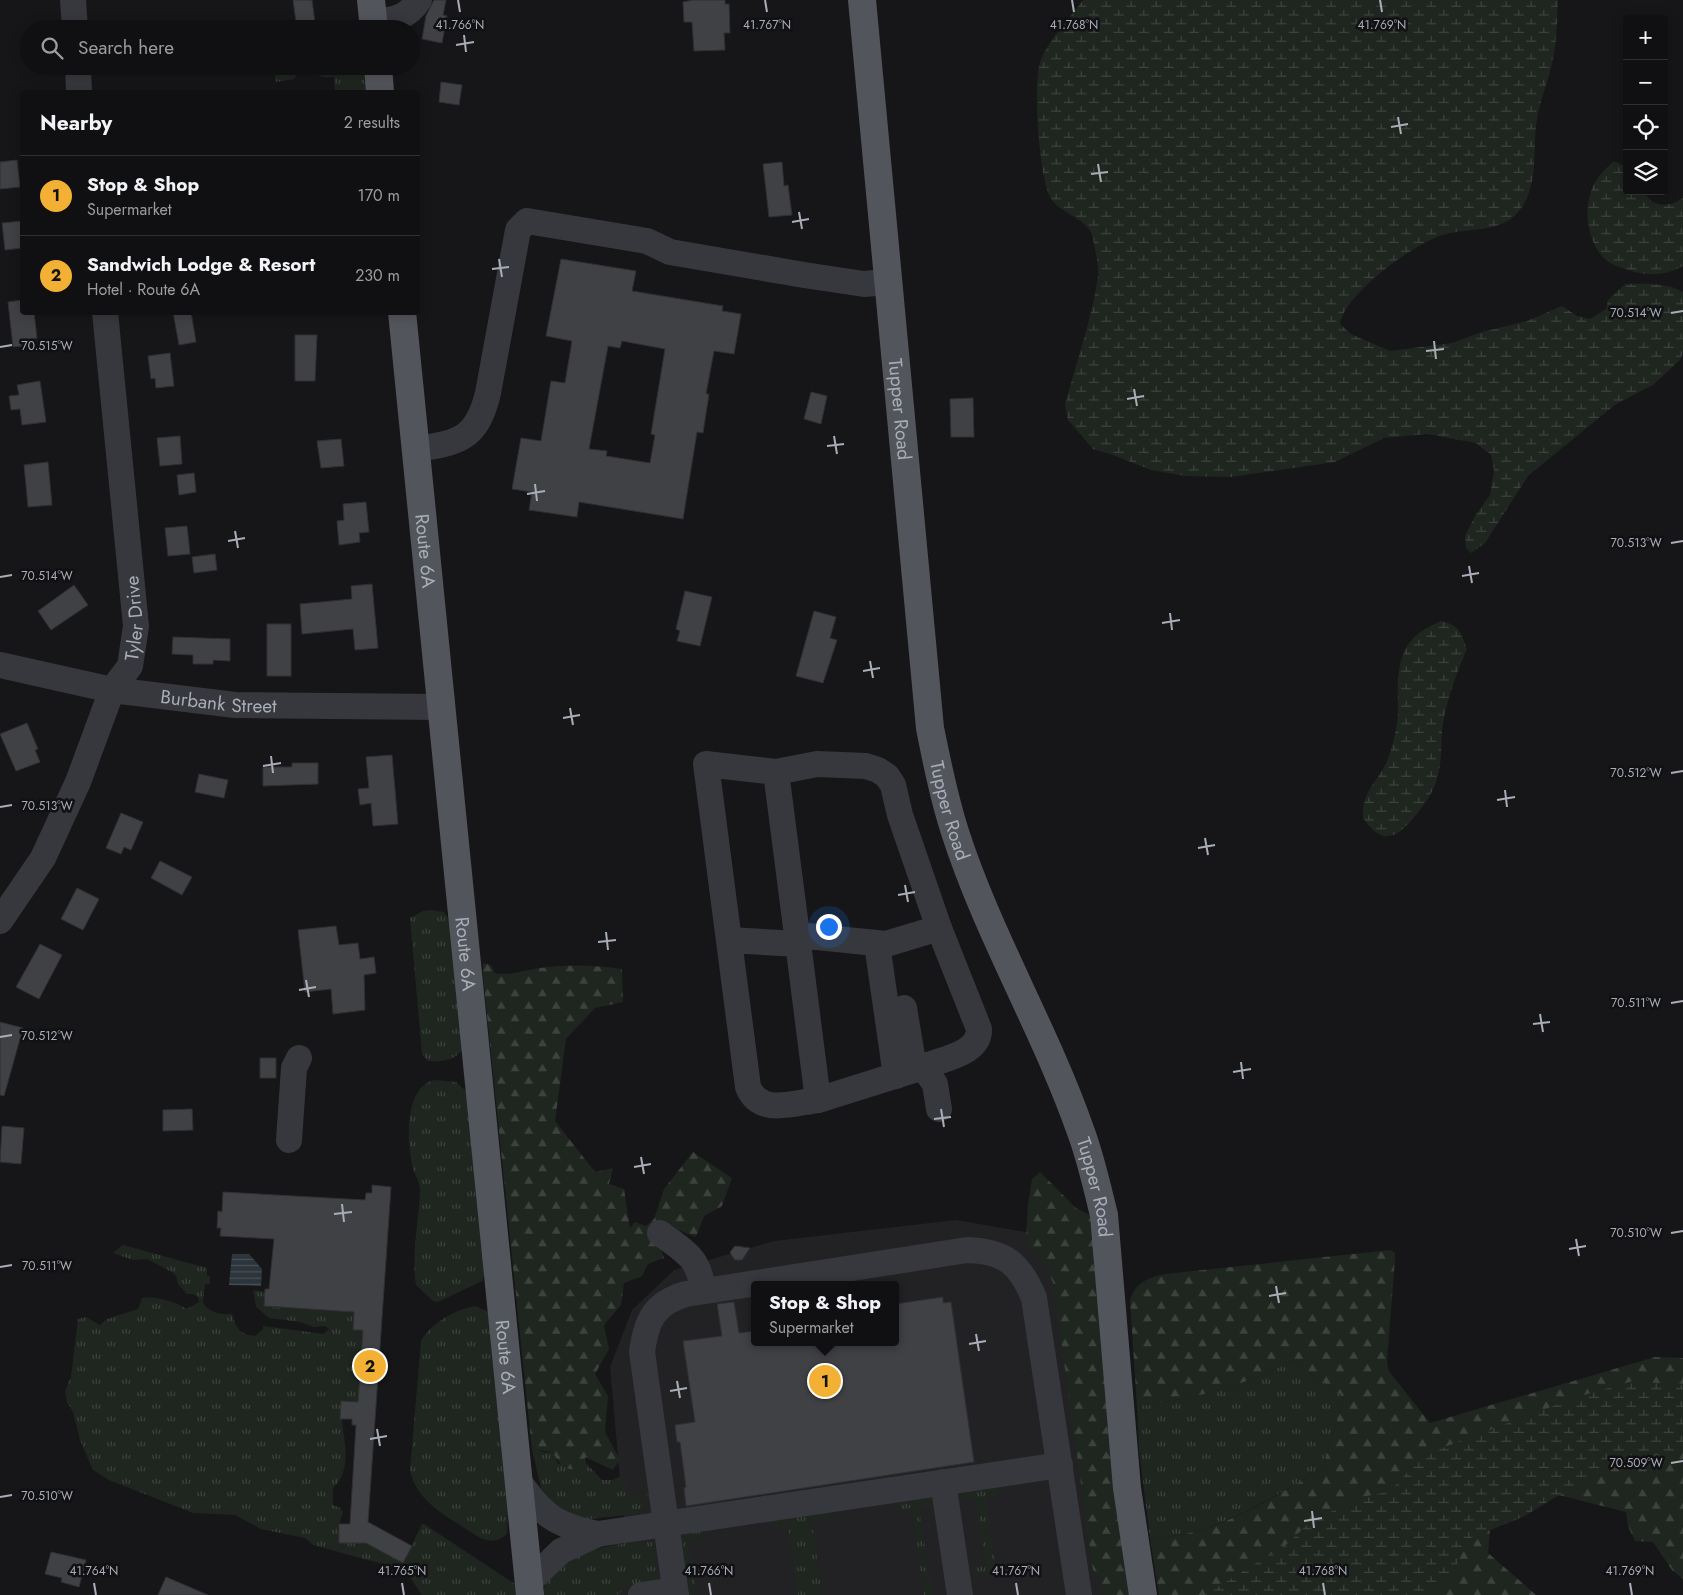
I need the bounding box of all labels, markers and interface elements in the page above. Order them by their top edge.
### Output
map controls [1623,15,1668,195]
button: + [1623,15,1668,60]
text: 41.766°N [436,16,484,34]
text: 41.767°N [743,16,791,34]
text: 41.768°N [1050,16,1098,34]
text: 41.769°N [1358,16,1406,34]
search box [20,20,420,75]
icon: search [38,34,66,62]
text: Search here [78,34,174,61]
button: − [1623,60,1668,105]
button: locate [1623,105,1668,150]
text: Nearby [40,108,112,138]
text: 2 results [344,111,400,134]
button: layers [1623,150,1668,195]
text: Stop & Shop [87,171,199,198]
text: 1 [52,184,60,207]
text: 170 m [358,184,400,207]
text: Supermarket [87,198,172,221]
text: Sandwich Lodge & Resort [87,251,315,278]
text: 2 [51,264,61,287]
text: 230 m [355,264,400,287]
text: Hotel · Route 6A [87,278,200,301]
text: 70.514°W [1610,304,1662,322]
text: 70.515°W [21,337,73,355]
street label: Tupper Road [882,357,918,461]
street label: Route 6A [409,512,443,590]
text: 70.513°W [1610,534,1662,552]
text: 70.514°W [21,567,73,585]
street label: Tyler Drive [117,575,150,663]
street label: Burbank Street [159,683,277,719]
street label: Tupper Road [924,758,977,864]
text: 70.512°W [1610,764,1662,782]
text: 70.513°W [21,797,73,815]
your location [816,914,842,940]
street label: Route 6A [449,915,483,993]
text: 70.511°W [1611,994,1661,1012]
text: 70.512°W [21,1027,73,1045]
street label: Tupper Road [1070,1134,1119,1238]
text: 70.510°W [1610,1224,1662,1242]
text: 70.511°W [22,1257,72,1275]
popup [751,1281,899,1346]
text: Stop & Shop [769,1289,881,1316]
text: Supermarket [769,1316,853,1339]
street label: Route 6A [489,1318,523,1396]
pin: 2 [354,1347,386,1385]
pin: 1 [809,1362,841,1400]
text: 70.509°W [1609,1454,1663,1472]
text: 70.510°W [21,1487,73,1505]
text: 41.764°N [70,1562,118,1580]
text: 41.765°N [378,1562,426,1580]
text: 41.766°N [685,1562,733,1580]
text: 41.767°N [992,1562,1040,1580]
text: 41.768°N [1299,1562,1347,1580]
text: 41.769°N [1606,1562,1654,1580]

